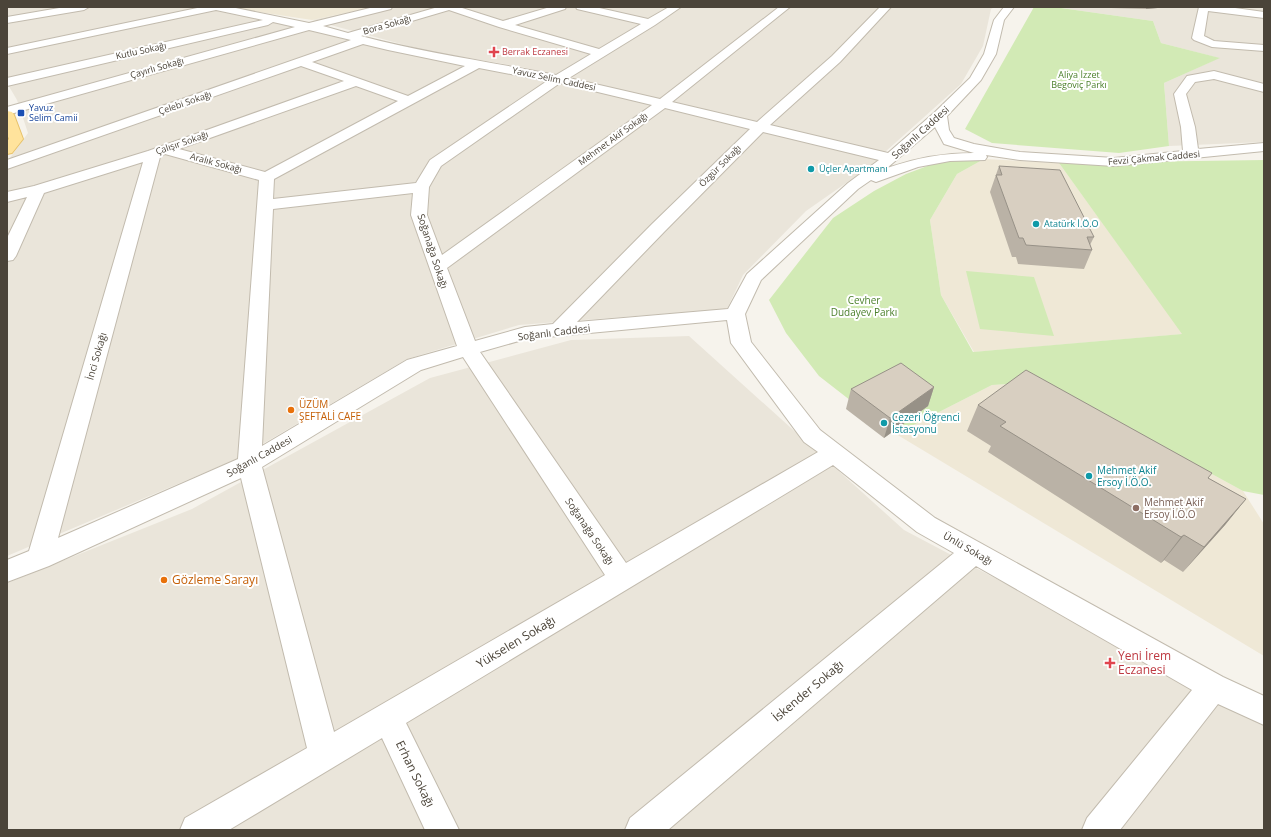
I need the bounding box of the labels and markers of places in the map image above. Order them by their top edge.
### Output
place label: Berrak Eczanesi [502,45,568,58]
marker: Berrak Eczanesi [489,47,499,57]
place label: Yavuz Selim Camii [29,101,78,124]
marker: Yavuz Selim Camii [16,108,26,118]
place label: Üçler Apartmanı [819,162,887,175]
marker: Üçler Apartmanı [806,164,816,174]
place label: Atatürk İ.Ö.O [1044,217,1099,230]
marker: Atatürk İ.Ö.O [1031,219,1041,229]
place label: ÜZÜM ŞEFTALİ CAFE [299,397,361,423]
marker: ÜZÜM ŞEFTALİ CAFE [286,405,296,415]
place label: Cezeri Öğrenci İstasyonu [892,410,960,436]
marker: Cezeri Öğrenci İstasyonu [879,418,889,428]
place label: Mehmet Akif Ersoy İ.Ö.O. [1097,463,1157,489]
marker: Mehmet Akif Ersoy İ.Ö.O. [1084,471,1094,481]
place label: Mehmet Akif Ersoy İ.Ö.O [1144,495,1204,521]
marker: Mehmet Akif Ersoy İ.Ö.O [1131,503,1141,513]
place label: Gözleme Sarayı [172,571,258,588]
marker: Gözleme Sarayı [159,575,169,585]
place label: Yeni İrem Eczanesi [1118,647,1171,678]
marker: Yeni İrem Eczanesi [1105,658,1115,668]

